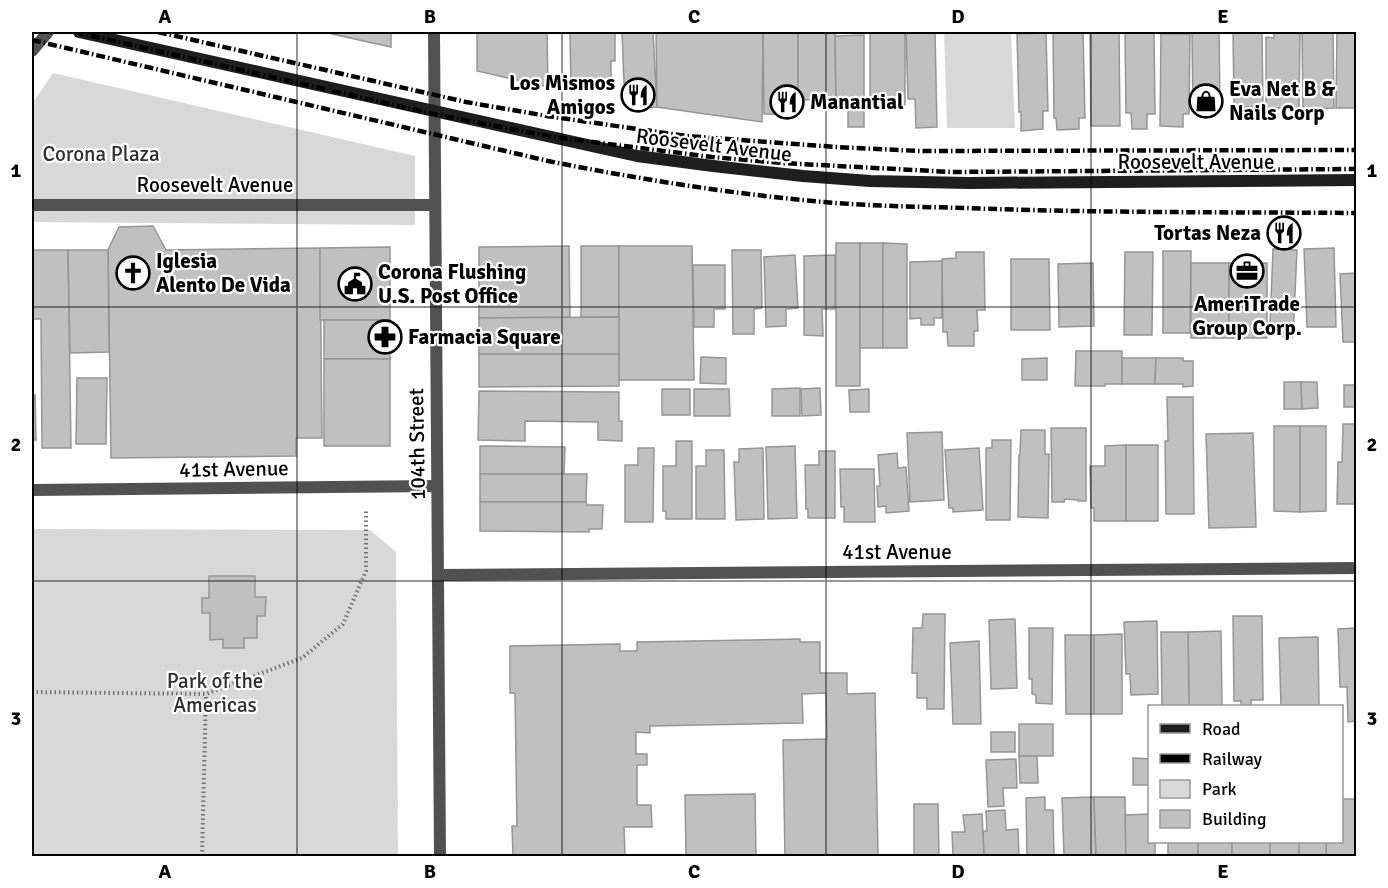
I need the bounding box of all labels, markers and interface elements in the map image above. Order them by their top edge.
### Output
text: A [159,4,172,29]
text: B [424,4,436,29]
text: C [688,4,700,29]
text: D [951,4,965,29]
text: E [1217,4,1229,29]
place label: Los Mismos Amigos [509,70,615,120]
place label: Eva Net B & Nails Corp [1229,76,1335,126]
restaurant icon: Los Mismos Amigos [620,77,656,113]
shop icon: Eva Net B & Nails Corp [1188,83,1224,119]
restaurant icon: Manantial [769,84,805,120]
place label: Manantial [810,89,904,115]
street label: Roosevelt Avenue [635,123,793,167]
park label: Corona Plaza [42,141,160,167]
street label: Roosevelt Avenue [1118,149,1274,175]
text: 1 [11,158,22,183]
text: 1 [1367,158,1378,183]
street label: Roosevelt Avenue [137,172,293,198]
restaurant icon: Tortas Neza [1266,215,1302,251]
place label: Tortas Neza [1154,220,1261,246]
place label: Iglesia Alento De Vida [156,248,291,298]
office icon: AmeriTrade Group Corp. [1229,253,1265,289]
church icon: Iglesia Alento De Vida [115,255,151,291]
place label: Corona Flushing U.S. Post Office [378,259,526,309]
public building icon: Corona Flushing U.S. Post Office [337,266,373,302]
place label: AmeriTrade Group Corp. [1192,291,1302,341]
pharmacy icon: Farmacia Square [367,319,403,355]
place label: Farmacia Square [408,324,561,350]
street label: 104th Street [403,388,431,500]
text: 2 [11,432,21,457]
text: 2 [1367,432,1377,457]
street label: 41st Avenue [179,455,289,483]
street label: 41st Avenue [842,539,952,565]
park label: Park of the Americas [167,668,263,718]
legend [1148,705,1343,843]
text: 3 [11,706,21,731]
text: 3 [1367,706,1377,731]
text: Road [1202,718,1241,740]
text: Railway [1202,748,1263,770]
text: Park [1202,778,1237,800]
text: Building [1202,808,1266,830]
text: A [159,859,172,884]
text: B [424,859,436,884]
text: C [688,859,700,884]
text: D [951,859,965,884]
text: E [1217,859,1229,884]

